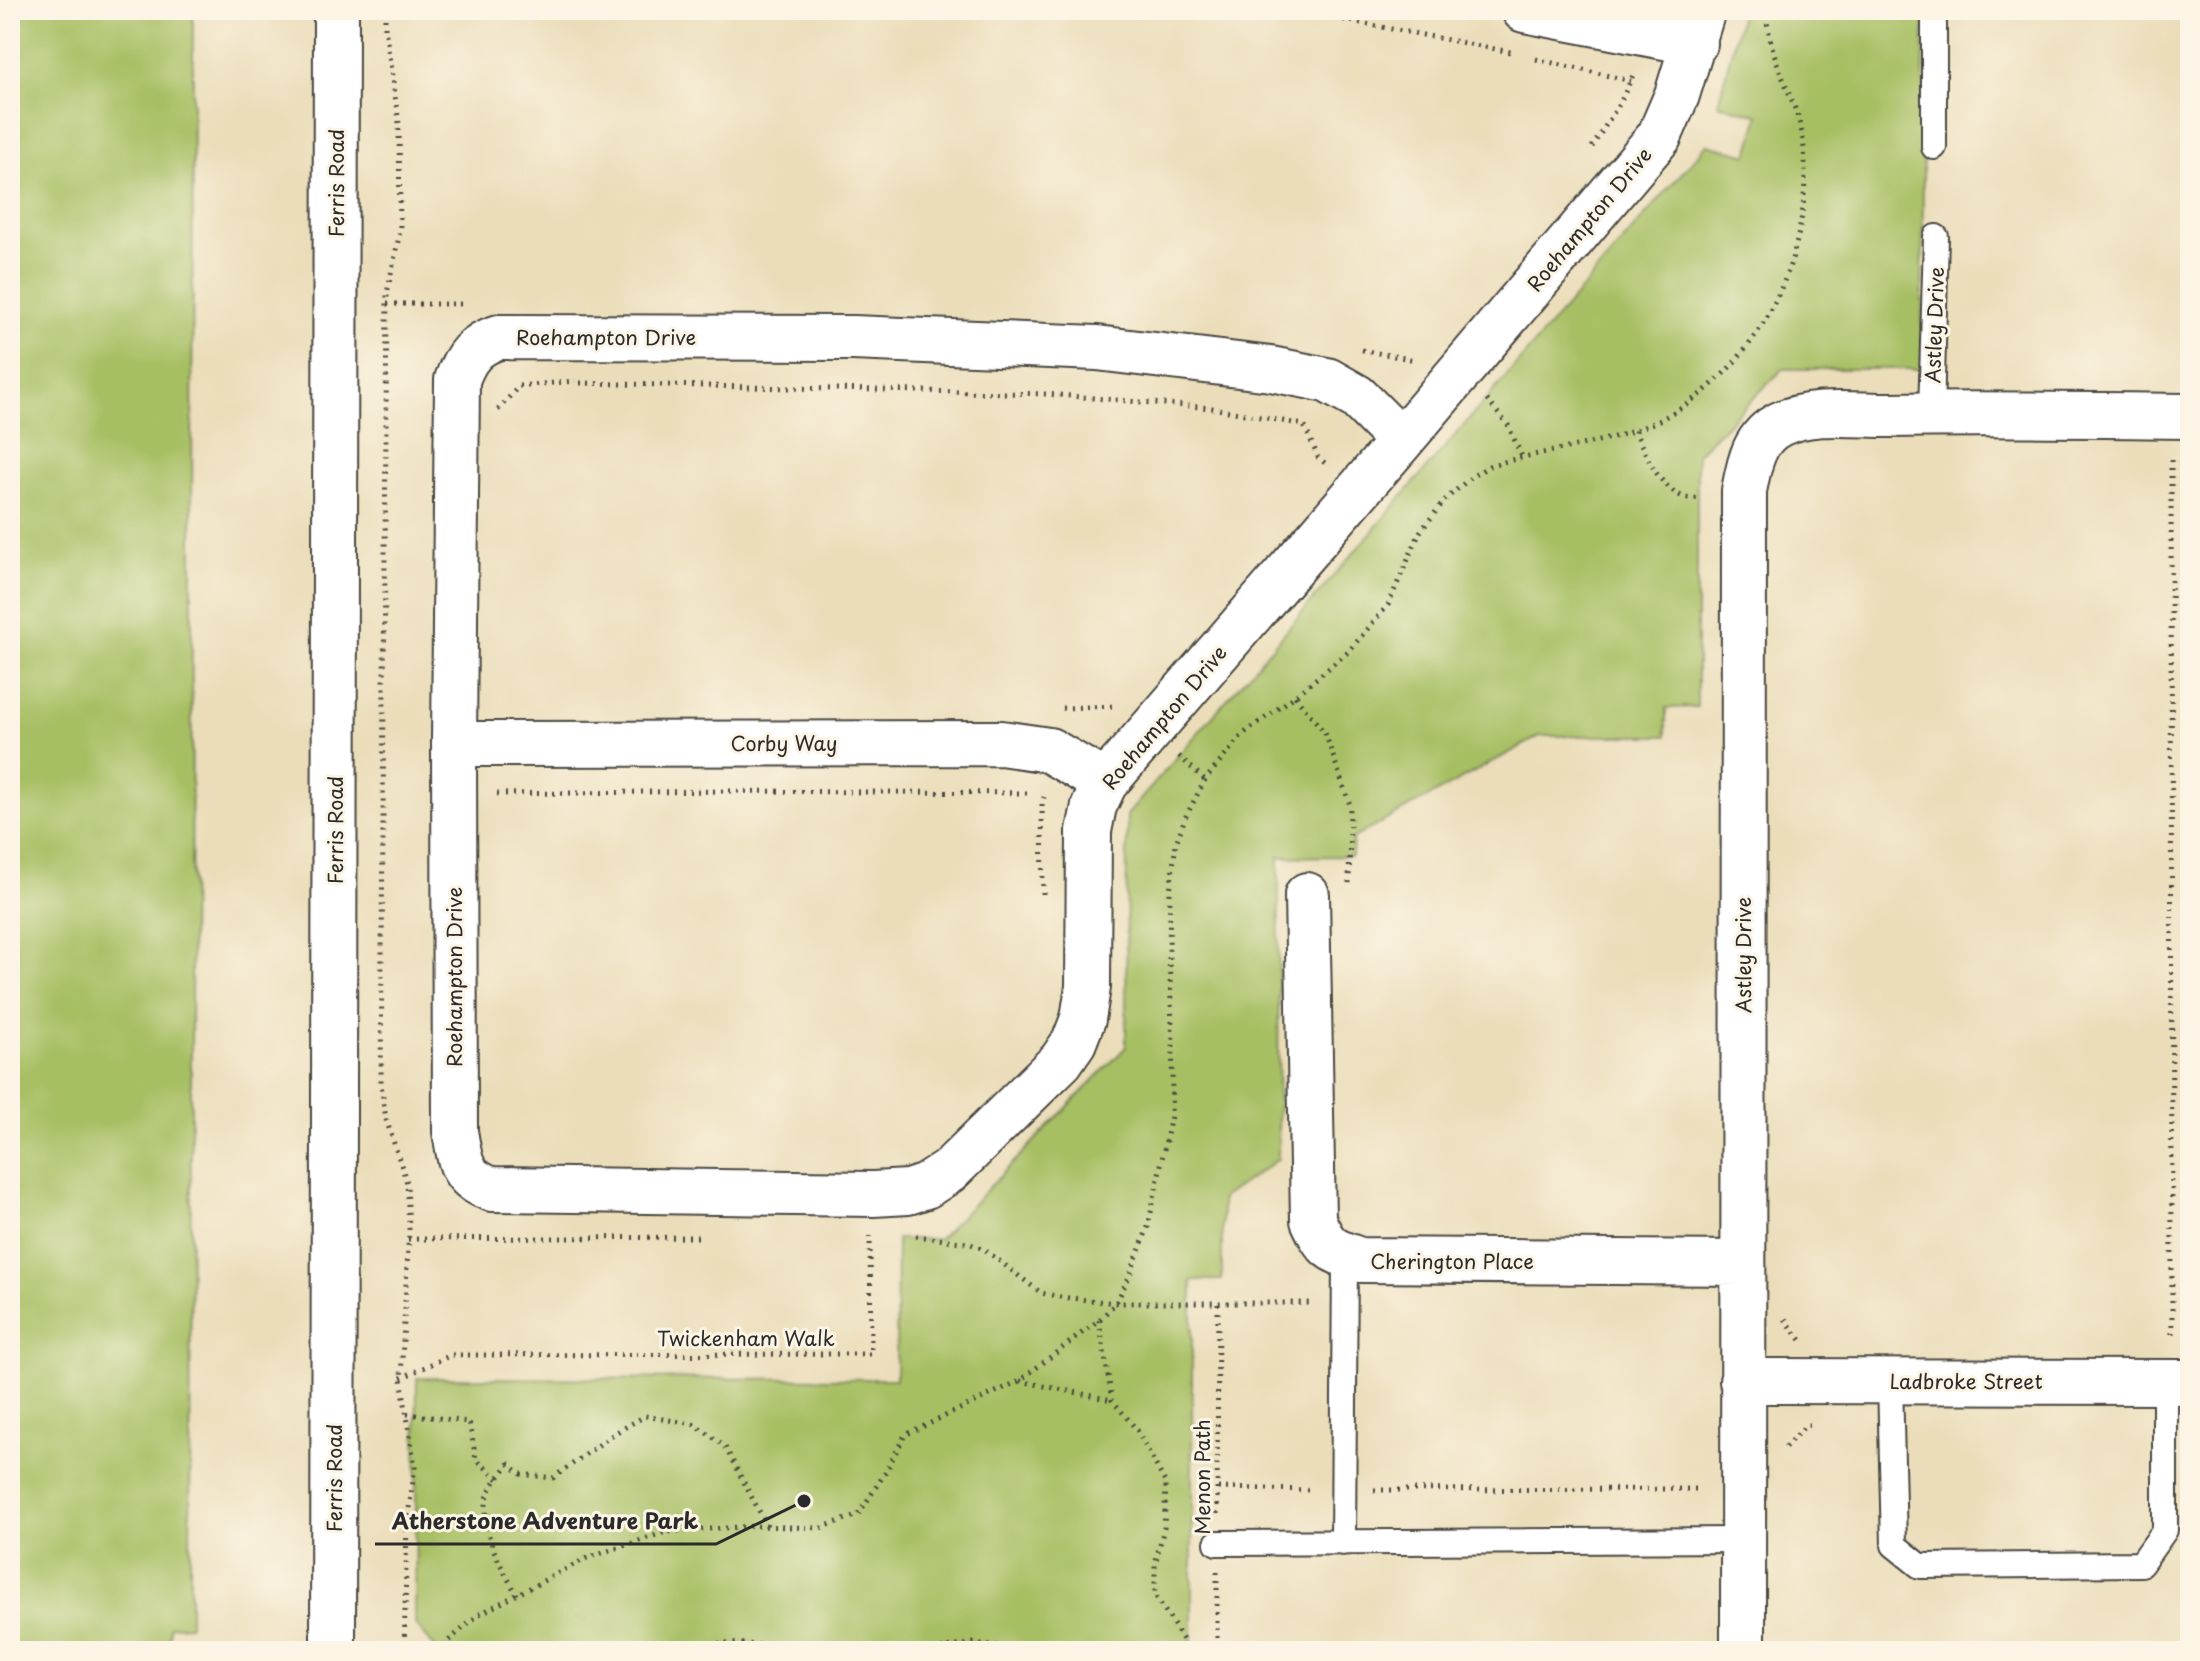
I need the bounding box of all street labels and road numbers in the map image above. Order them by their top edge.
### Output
street label: Ferris Road [321,129,351,237]
street label: Roehampton Drive [1520,140,1658,298]
street label: Astley Drive [1917,266,1951,384]
street label: Roehampton Drive [516,322,696,352]
street label: Roehampton Drive [1095,638,1233,796]
street label: Corby Way [731,728,837,758]
street label: Ferris Road [320,776,350,884]
street label: Roehampton Drive [439,887,469,1067]
street label: Astley Drive [1728,897,1758,1013]
street label: Cherington Place [1370,1246,1534,1276]
street label: Twickenham Walk [657,1323,835,1353]
street label: Ladbroke Street [1889,1366,2043,1396]
street label: Menon Path [1187,1419,1217,1535]
street label: Ferris Road [319,1424,349,1532]

